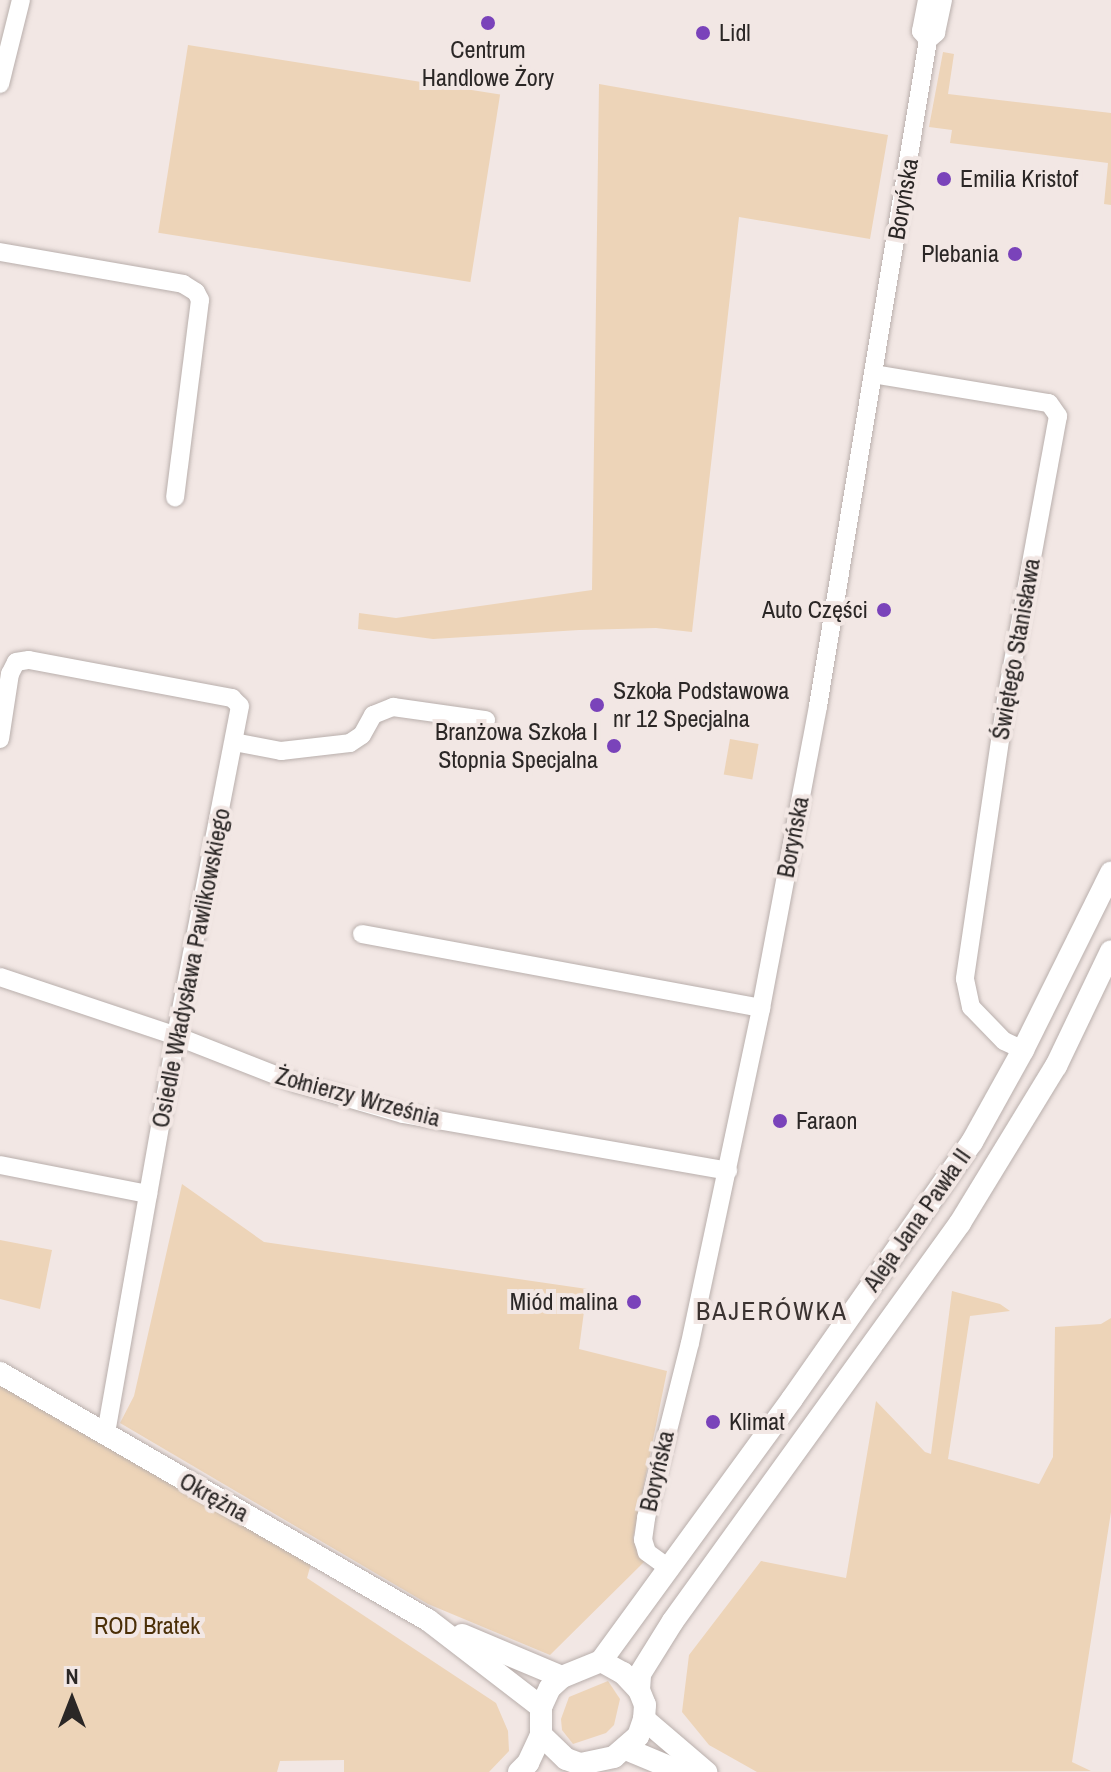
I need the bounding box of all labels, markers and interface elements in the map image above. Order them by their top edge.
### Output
marker: Centrum Handlowe Żory [479,14,497,32]
place label: Lidl [719,19,751,47]
marker: Lidl [694,24,712,42]
place label: Centrum Handlowe Żory [422,36,554,92]
street label: Boryńska [882,156,924,242]
place label: Emilia Kristof [960,165,1078,193]
marker: Emilia Kristof [935,170,953,188]
place label: Plebania [921,240,999,268]
marker: Plebania [1006,245,1024,263]
street label: Świętego Stanisława [986,556,1046,742]
place label: Auto Części [762,596,868,624]
marker: Auto Części [875,601,893,619]
place label: Szkoła Podstawowa nr 12 Specjalna [613,677,789,733]
marker: Szkoła Podstawowa nr 12 Specjalna [588,696,606,714]
place label: Branżowa Szkoła I Stopnia Specjalna [435,718,598,774]
marker: Branżowa Szkoła I Stopnia Specjalna [605,737,623,755]
street label: Boryńska [771,794,815,880]
street label: Osiedle Władysława Pawlikowskiego [146,806,236,1130]
street label: Żołnierzy Września [273,1061,443,1133]
place label: Faraon [796,1107,857,1135]
marker: Faraon [771,1112,789,1130]
street label: Aleja Jana Pawła II [857,1143,977,1297]
place label: Miód malina [510,1288,618,1316]
marker: Miód malina [625,1293,643,1311]
district label: BAJERÓWKA [696,1295,848,1327]
place label: Klimat [729,1408,785,1436]
marker: Klimat [704,1413,722,1431]
street label: Boryńska [634,1428,680,1514]
street label: Okrężna [174,1466,254,1528]
park label: ROD Bratek [94,1612,200,1640]
north arrow [32,1660,112,1740]
text: N [65,1661,79,1691]

